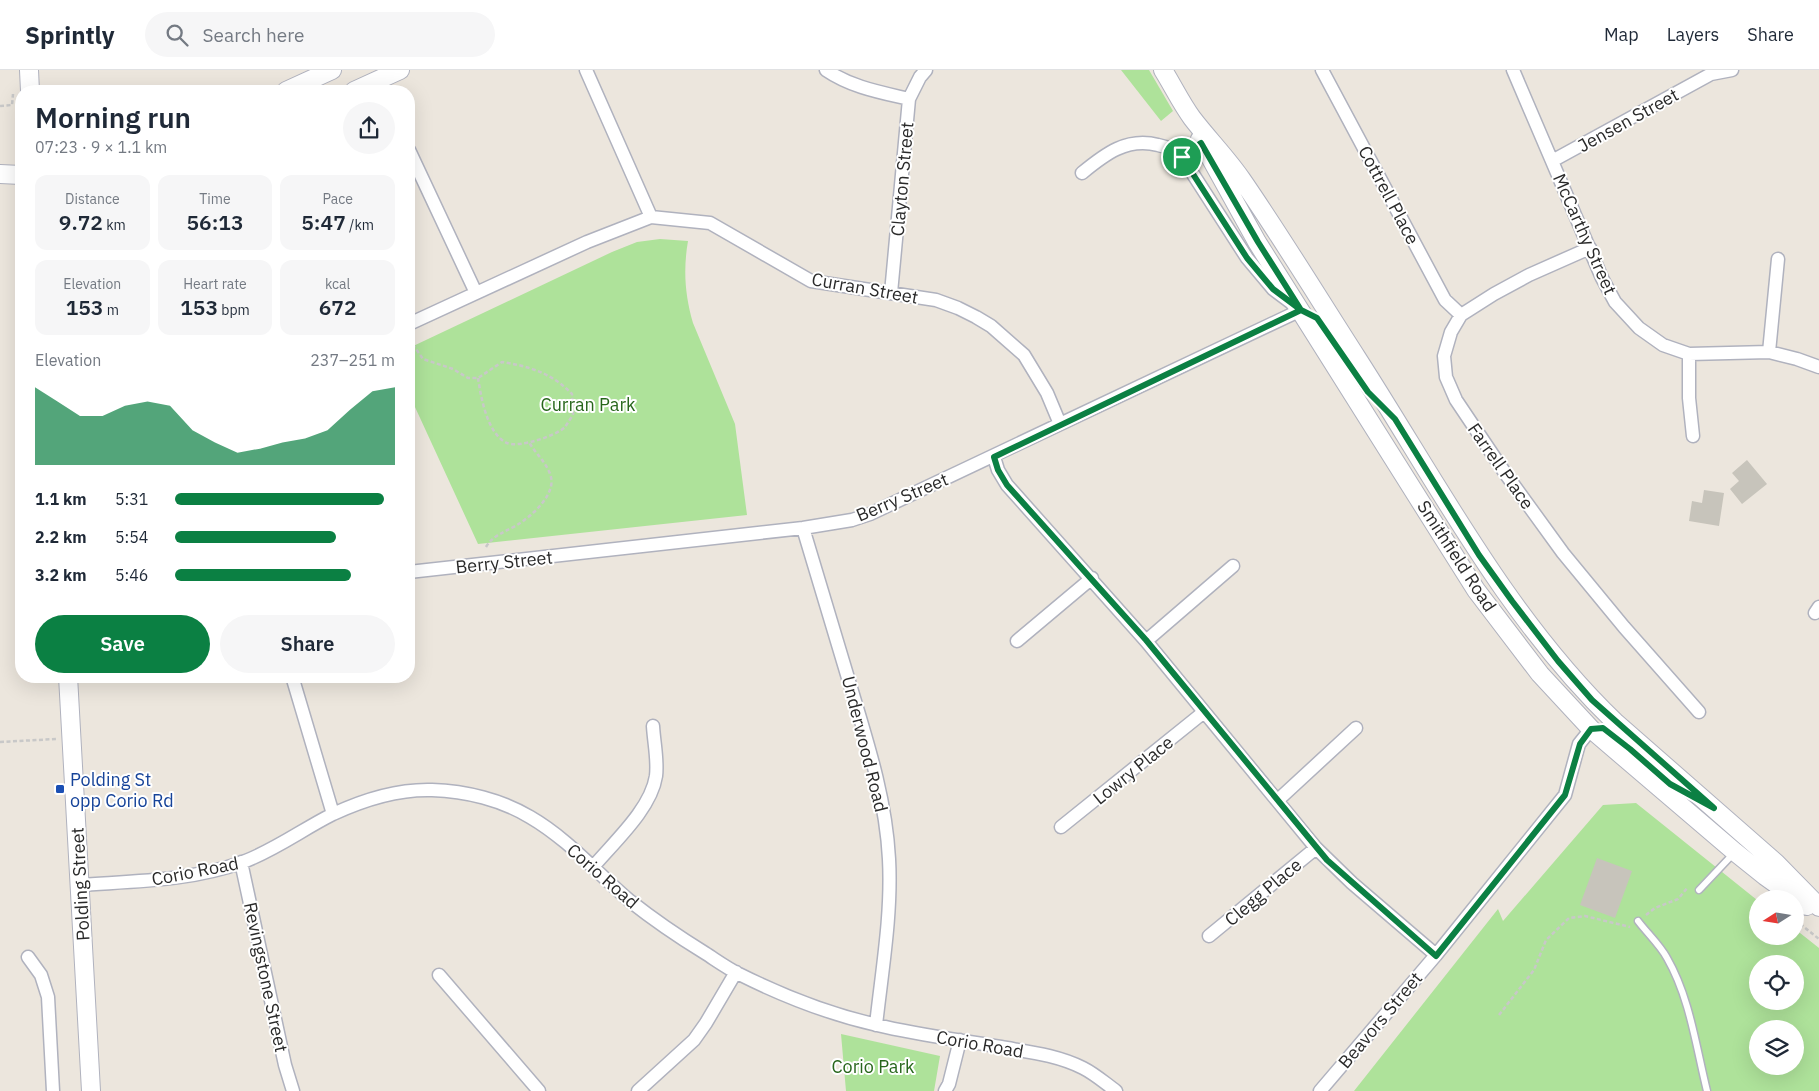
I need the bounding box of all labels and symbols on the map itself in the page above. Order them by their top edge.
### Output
street label: Jensen Street [1574,83,1682,157]
street label: Clayton Street [886,121,918,237]
pin [1161,136,1203,178]
street label: Cottrell Place [1353,142,1425,248]
street label: McCarthy Street [1548,170,1622,298]
street label: Curran Street [810,267,920,309]
park label: Curran Park [540,393,636,416]
street label: Farrell Place [1463,418,1539,514]
street label: Berry Street [853,467,951,527]
street label: Smithfield Road [1412,496,1502,616]
street label: Berry Street [454,545,554,579]
street label: Underwood Road [837,674,893,814]
street label: Lowry Place [1088,730,1178,809]
place label: Polding St opp Corio Rd [70,768,174,812]
marker: Polding St opp Corio Rd [54,783,66,795]
street label: Polding Street [66,827,94,941]
street label: Corio Road [562,838,644,914]
street label: Corio Road [150,851,240,891]
street label: Clegg Place [1220,853,1306,931]
north arrow [1749,890,1804,945]
street label: Revingstone Street [239,900,293,1054]
street label: Beavors Street [1333,967,1427,1073]
street label: Corio Road [935,1025,1025,1063]
park label: Corio Park [831,1055,915,1078]

